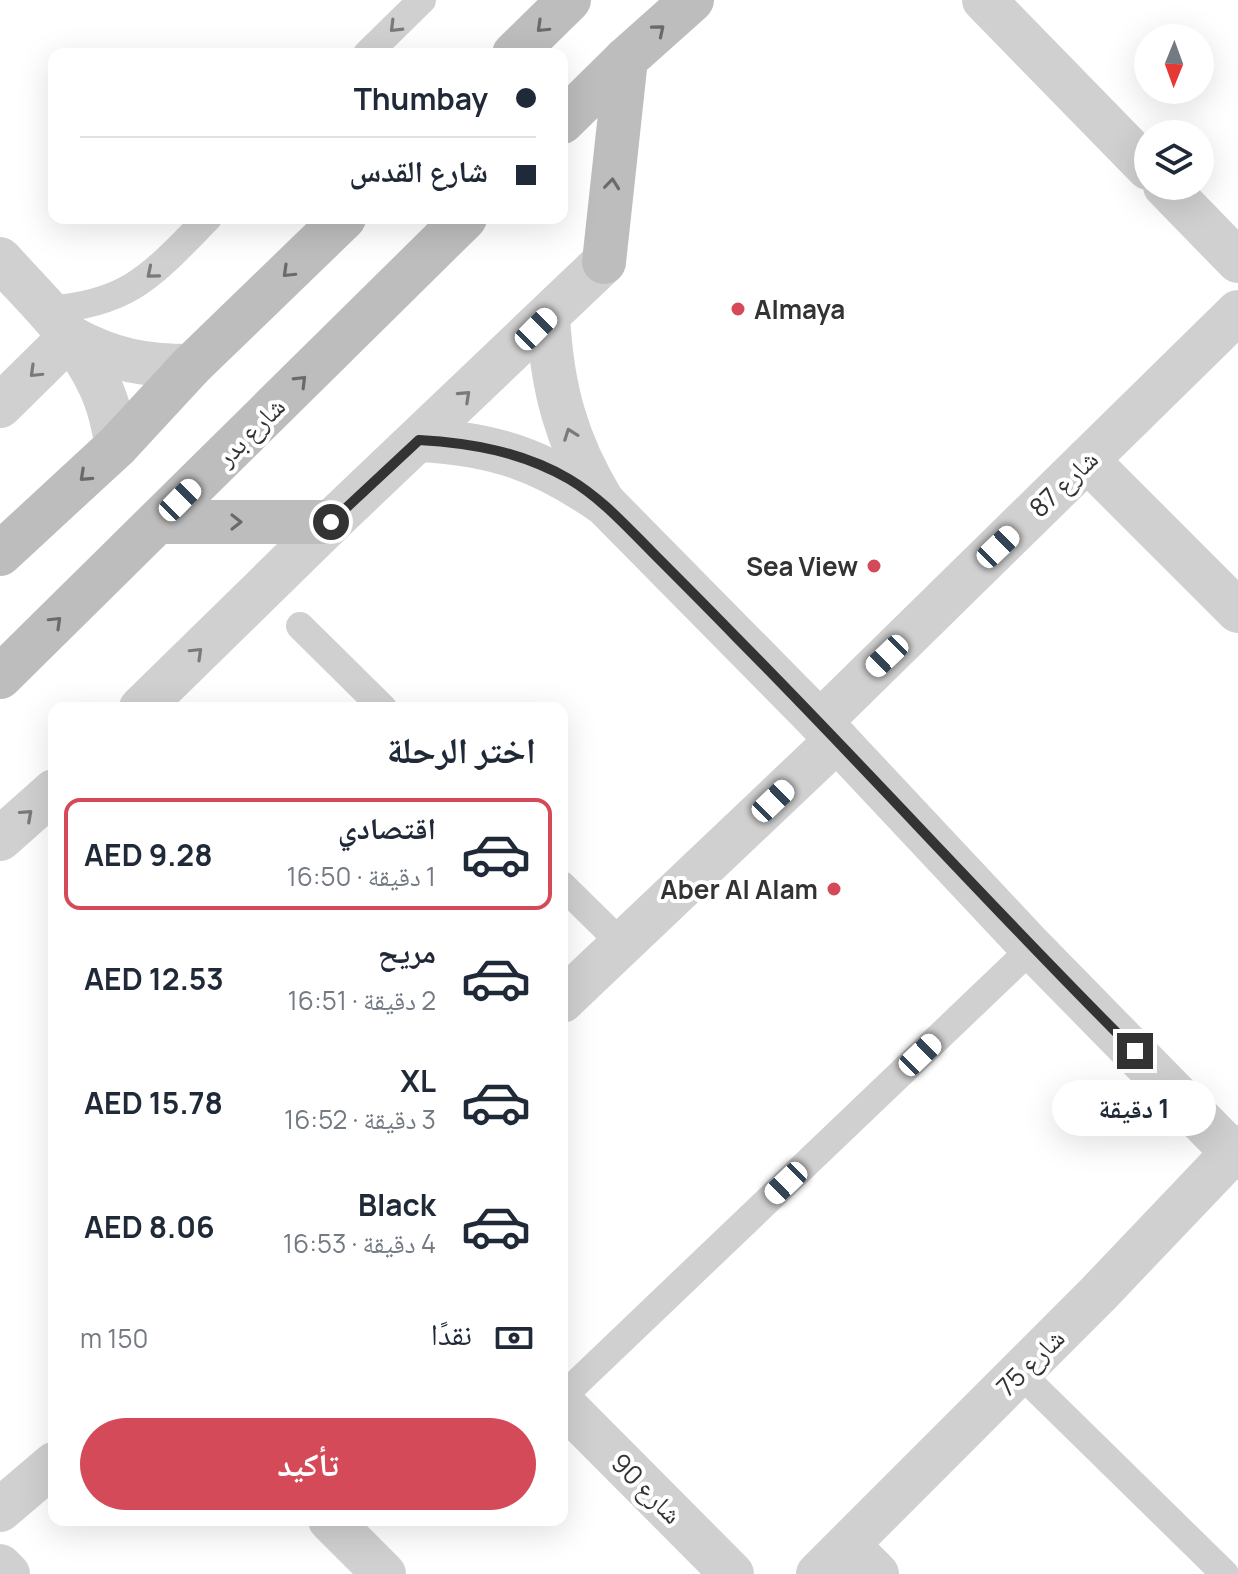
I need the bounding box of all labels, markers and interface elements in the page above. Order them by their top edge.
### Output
one-way arrow [389,18,404,32]
one-way arrow [536,18,551,32]
north arrow [1134,24,1214,104]
map controls [1134,24,1214,200]
one-way arrow [650,25,665,40]
text: Thumbay [354,78,488,119]
button: layers [1134,120,1214,200]
text: شارع القدس [349,150,488,191]
one-way arrow [604,177,621,190]
one-way arrow [147,263,162,277]
one-way arrow [283,263,297,278]
place label: Almaya [754,291,845,327]
marker: Almaya [729,300,747,318]
car [511,304,561,354]
one-way arrow [30,363,44,377]
one-way arrow [292,375,306,390]
street label: شارع بدر [207,389,292,474]
one-way arrow [456,390,470,405]
one-way arrow [563,428,579,442]
street label: شارع 87 [1021,441,1105,525]
one-way arrow [79,466,94,480]
car [155,475,205,525]
route start [313,504,349,540]
one-way arrow [230,513,243,531]
car [972,522,1024,572]
place label: Sea View [746,548,858,584]
marker: Sea View [865,557,883,575]
one-way arrow [47,617,61,631]
car [861,631,913,681]
one-way arrow [188,648,202,663]
text: اختر الرحلة [387,725,536,774]
car [747,776,799,826]
text: اقتصادي [338,807,436,848]
one-way arrow [18,809,32,824]
icon: car [460,818,532,890]
text: AED 9.28 [84,834,213,875]
text: 1 دقيقة · 16:50 [287,858,436,894]
place label: Aber Al Alam [660,871,818,907]
marker: Aber Al Alam [825,880,843,898]
text: مريح [378,931,436,972]
icon: car [460,942,532,1014]
text: AED 12.53 [84,958,224,999]
text: 2 دقيقة · 16:51 [288,982,436,1018]
car [894,1030,946,1080]
route end [1117,1033,1153,1069]
text: XL [400,1060,436,1101]
icon: car [460,1066,532,1138]
callout: 1 دقيقة [1053,1079,1217,1135]
text: AED 15.78 [84,1082,223,1123]
text: 1 دقيقة [1098,1090,1170,1126]
text: 3 دقيقة · 16:52 [284,1101,436,1137]
car [760,1158,812,1208]
text: Black [358,1184,436,1225]
icon: car [460,1190,532,1262]
text: AED 8.06 [84,1206,215,1247]
text: 4 دقيقة · 16:53 [283,1225,436,1261]
text: نقدًا [431,1313,472,1354]
icon: cash [492,1316,536,1360]
text: 150 m [80,1320,148,1356]
street label: شارع 75 [988,1320,1072,1404]
button: تأكيد [80,1418,536,1510]
street label: شارع 90 [604,1445,690,1531]

